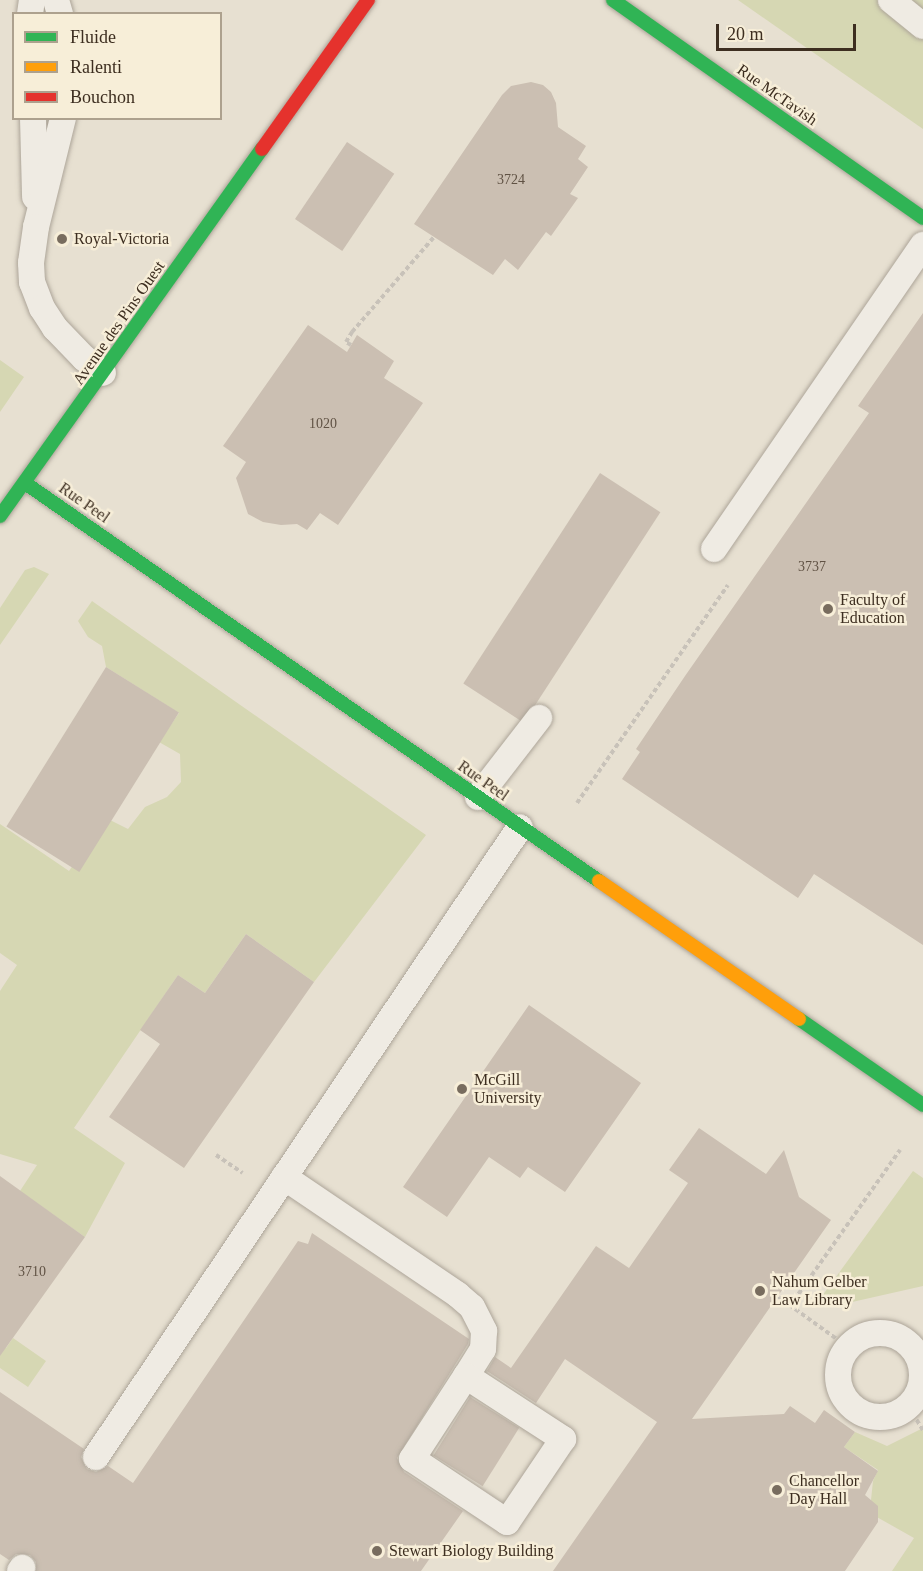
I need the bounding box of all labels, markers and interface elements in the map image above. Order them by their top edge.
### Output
legend [12,12,222,120]
scale bar [719,12,858,50]
text: 20 m [727,24,764,44]
text: Fluide [70,27,116,47]
text: Ralenti [70,57,122,77]
street label: Rue McTavish [733,60,821,130]
text: Bouchon [70,87,135,107]
house number: 3724 [497,172,525,188]
place label: Royal-Victoria [74,229,169,249]
marker: Royal-Victoria [55,232,69,246]
street label: Avenue des Pins Ouest [69,257,169,389]
house number: 1020 [309,416,337,432]
street label: Rue Peel [55,479,113,527]
house number: 3737 [798,559,826,575]
place label: Faculty of Education [840,590,905,628]
marker: Faculty of Education [821,602,835,616]
street label: Rue Peel [454,757,512,805]
place label: McGill University [474,1070,542,1108]
marker: McGill University [455,1082,469,1096]
house number: 3710 [18,1264,46,1280]
place label: Nahum Gelber Law Library [772,1272,867,1310]
marker: Nahum Gelber Law Library [753,1284,767,1298]
place label: Chancellor Day Hall [789,1471,859,1509]
marker: Chancellor Day Hall [770,1483,784,1497]
place label: Stewart Biology Building [389,1541,553,1561]
marker: Stewart Biology Building [370,1544,384,1558]

